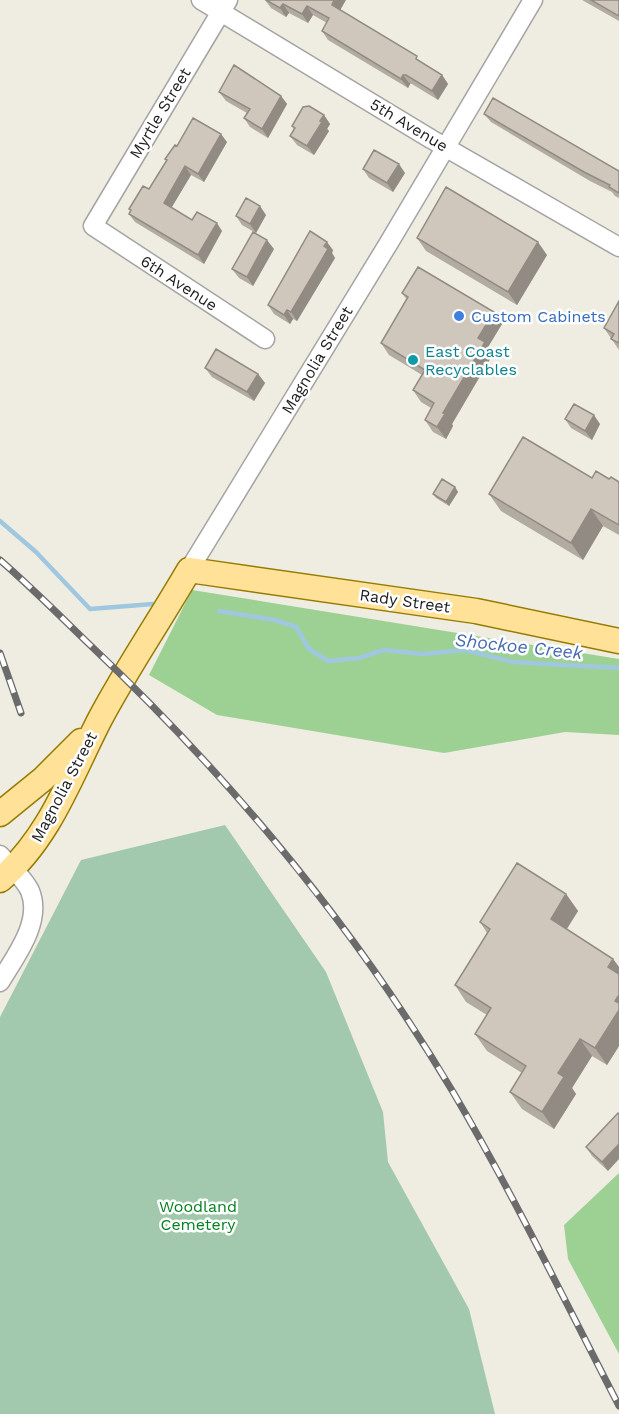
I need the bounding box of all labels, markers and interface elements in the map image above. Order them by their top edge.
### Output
street label: Myrtle Street [125,64,195,162]
street label: 5th Avenue [367,94,451,156]
street label: 6th Avenue [137,251,221,315]
street label: Magnolia Street [277,303,357,417]
place label: Custom Cabinets [471,307,606,326]
marker: Custom Cabinets [452,309,466,323]
place label: East Coast Recyclables [425,342,517,379]
marker: East Coast Recyclables [406,353,420,367]
street label: Rady Street [359,585,452,617]
water label: Shockoe Creek [454,629,585,663]
street label: Magnolia Street [27,728,101,845]
park label: Woodland Cemetery [159,1197,237,1234]

